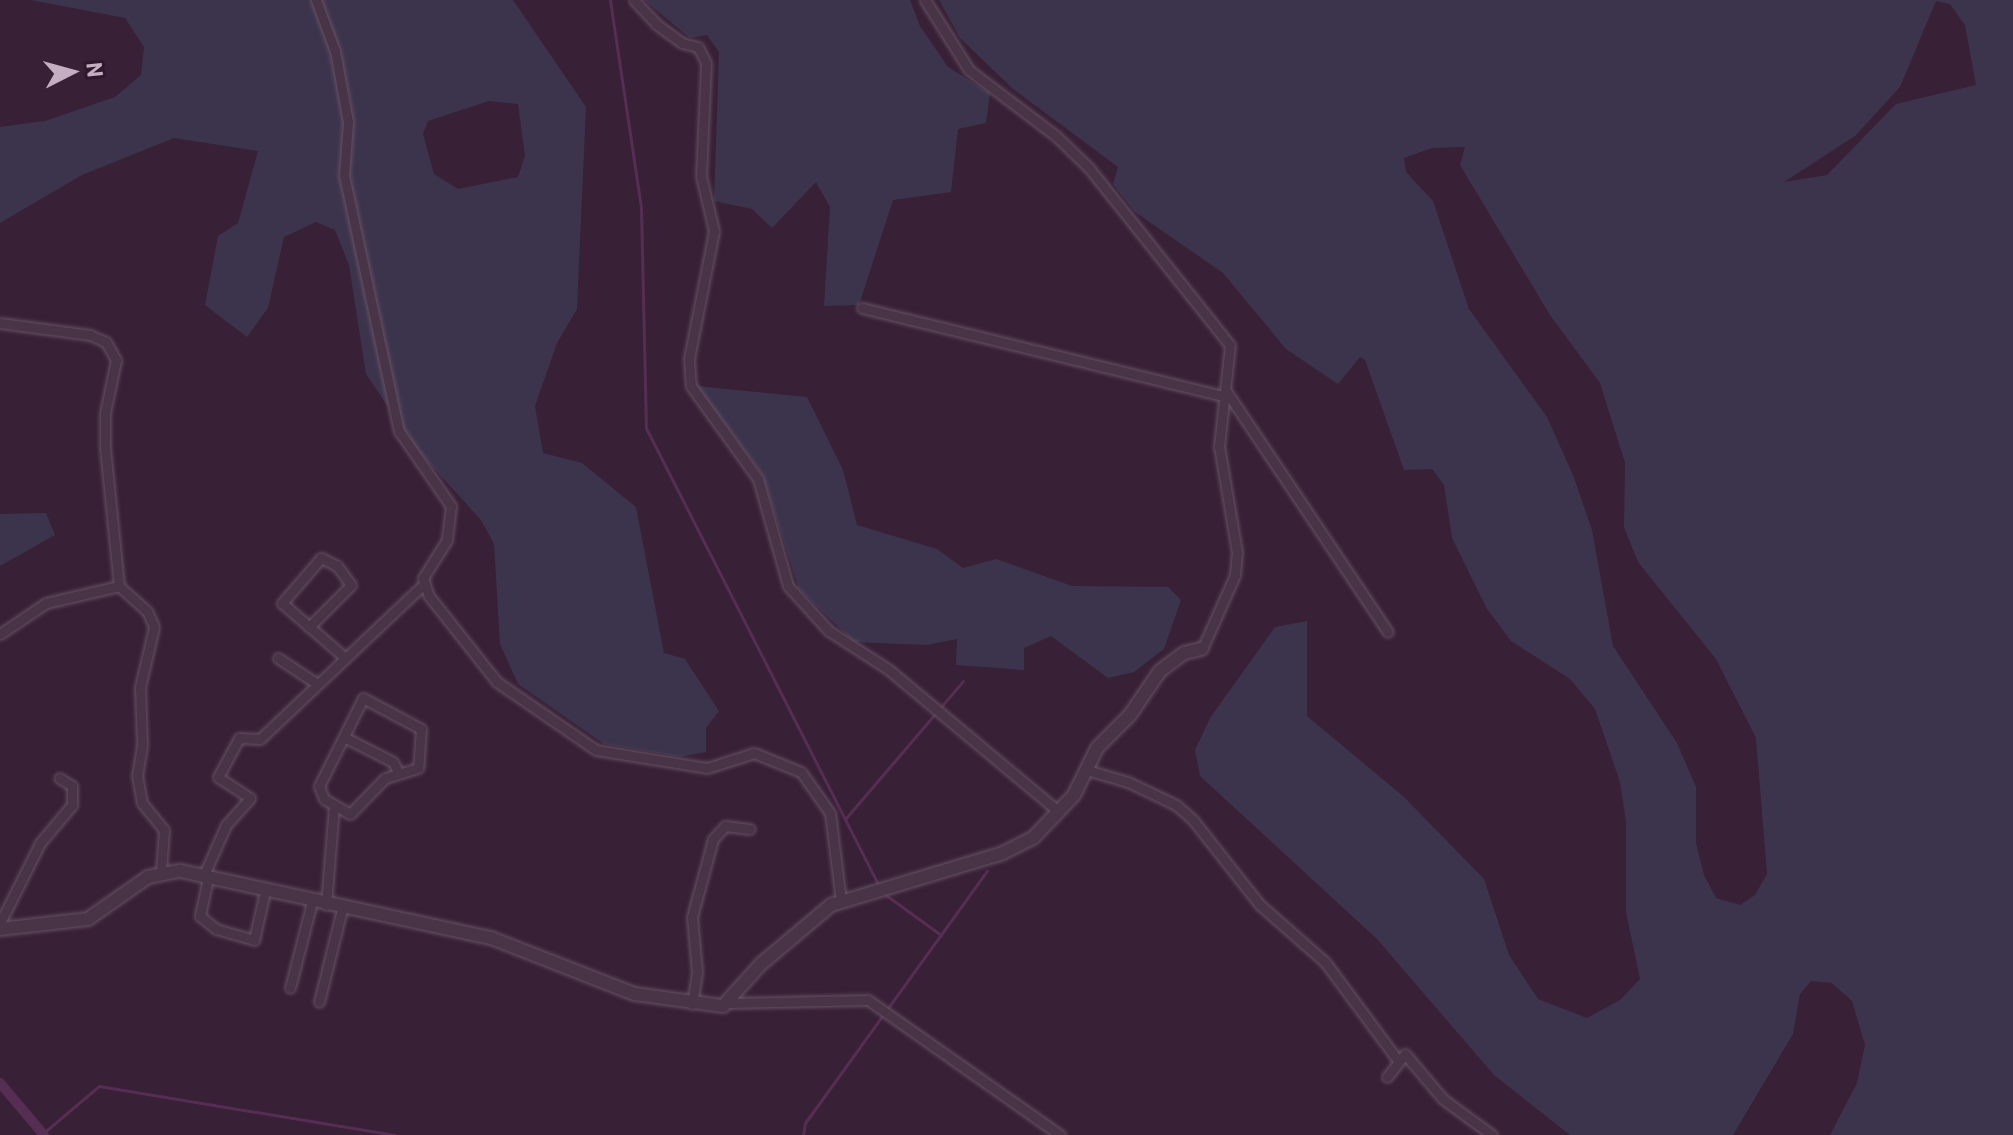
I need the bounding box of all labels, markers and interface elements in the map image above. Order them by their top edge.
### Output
north arrow [32,32,112,112]
text: N [82,61,110,78]

